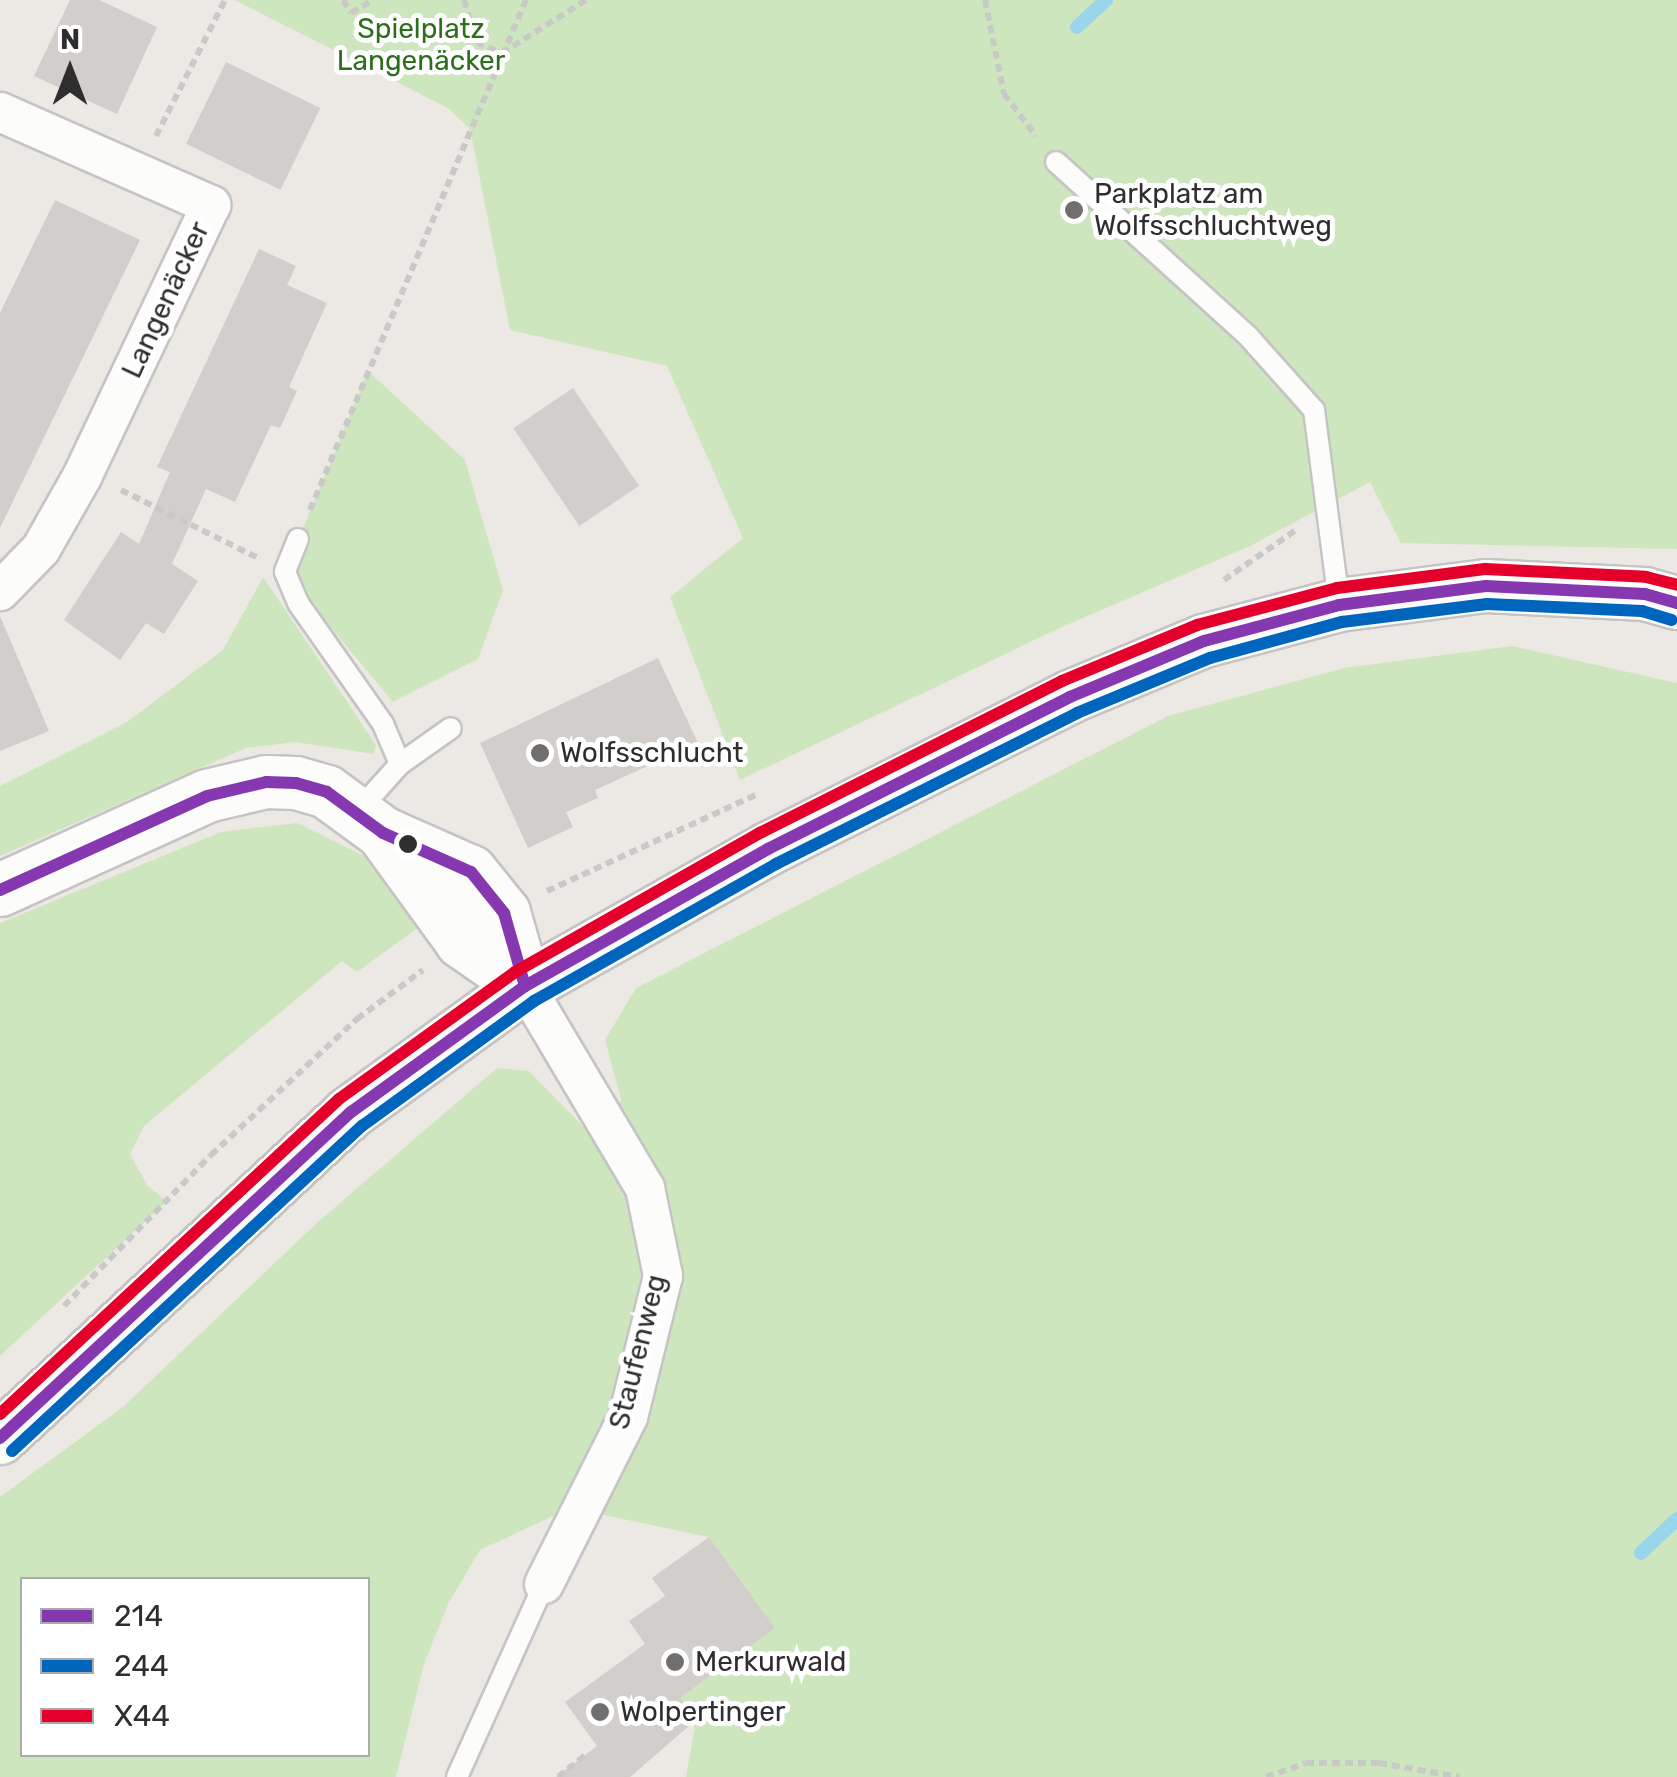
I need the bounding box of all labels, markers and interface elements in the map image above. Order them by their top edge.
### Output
park label: Spielplatz Langenäcker [337,12,505,78]
north arrow [20,20,120,120]
text: N [60,23,80,56]
place label: Parkplatz am Wolfsschluchtweg [1094,177,1332,243]
marker: Parkplatz am Wolfsschluchtweg [1063,199,1085,221]
street label: Langenäcker [115,217,217,383]
place label: Wolfsschlucht [560,736,743,770]
marker: Wolfsschlucht [529,742,551,764]
unlabelled marker [398,834,418,854]
street label: Staufenweg [603,1271,673,1433]
legend [20,1577,370,1757]
text: 214 [114,1598,163,1634]
place label: Merkurwald [695,1645,846,1679]
text: 244 [114,1648,169,1684]
marker: Merkurwald [664,1651,686,1673]
place label: Wolpertinger [620,1695,785,1729]
text: X44 [114,1698,170,1734]
marker: Wolpertinger [589,1701,611,1723]

